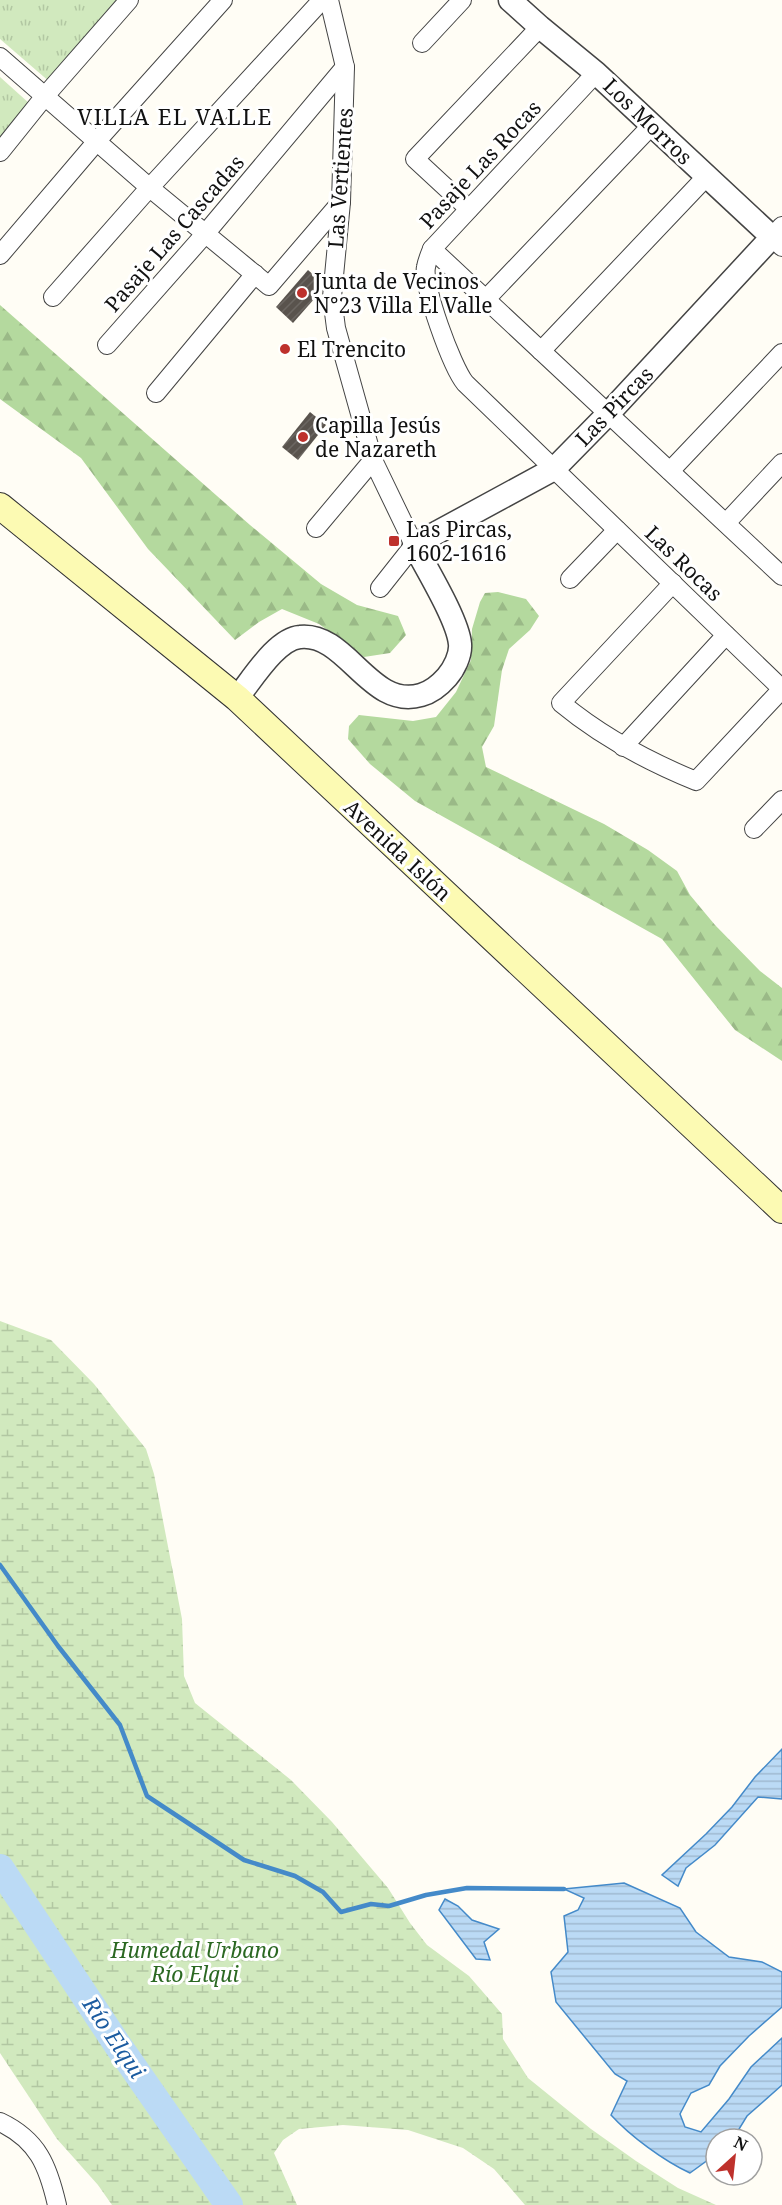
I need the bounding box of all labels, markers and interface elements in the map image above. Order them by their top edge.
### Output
street label: Los Morros [598,72,698,170]
street label: Pasaje Las Rocas [413,94,547,234]
district label: VILLA EL VALLE [77,101,273,131]
street label: Las Vertientes [321,107,359,249]
street label: Pasaje Las Cascadas [98,149,250,317]
place label: Junta de Vecinos N°23 Villa El Valle [313,267,493,319]
marker: Junta de Vecinos N°23 Villa El Valle [295,286,309,300]
place label: El Trencito [297,335,406,363]
marker: El Trencito [278,342,292,356]
street label: Las Pircas [569,360,659,452]
place label: Capilla Jesús de Nazareth [315,411,441,463]
marker: Capilla Jesús de Nazareth [296,430,310,444]
place label: Las Pircas, 1602-1616 [406,515,512,567]
street label: Las Rocas [639,519,729,607]
marker: Las Pircas, 1602-1616 [387,534,401,548]
street label: Avenida Islón [338,793,458,907]
park label: Humedal Urbano Río Elqui [110,1936,279,1988]
water label: Río Elqui [76,1990,153,2084]
north arrow [704,2127,764,2187]
text: N [730,2131,752,2156]

